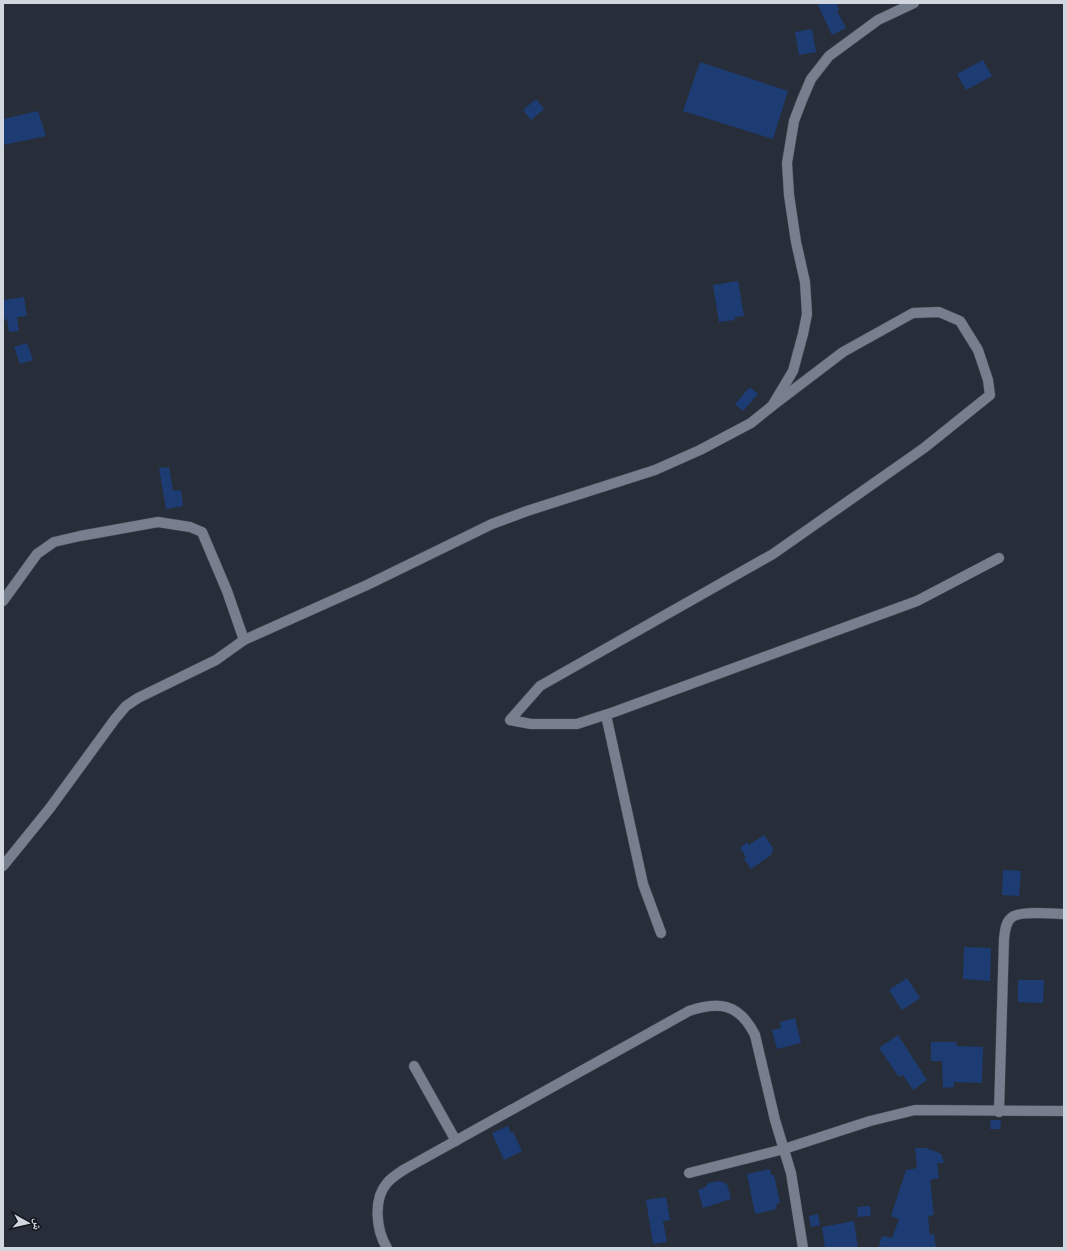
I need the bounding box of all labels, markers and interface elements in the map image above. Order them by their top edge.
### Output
north arrow [8,1203,48,1243]
text: ش [29,1217,47,1232]

